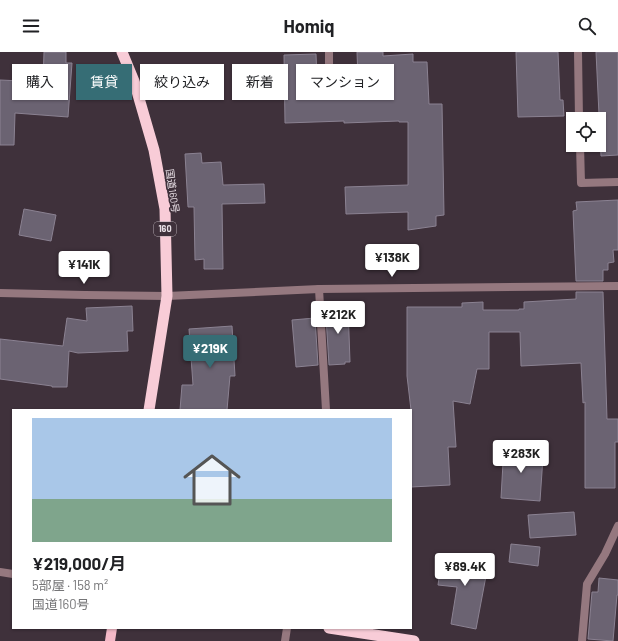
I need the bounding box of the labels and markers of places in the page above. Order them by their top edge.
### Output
pin: ¥138K [364,244,420,278]
pin: ¥141K [56,251,112,285]
pin: ¥212K [310,301,366,335]
pin: ¥219K [182,335,238,369]
pin: ¥283K [493,440,549,474]
pin: ¥89.4K [432,553,498,587]

